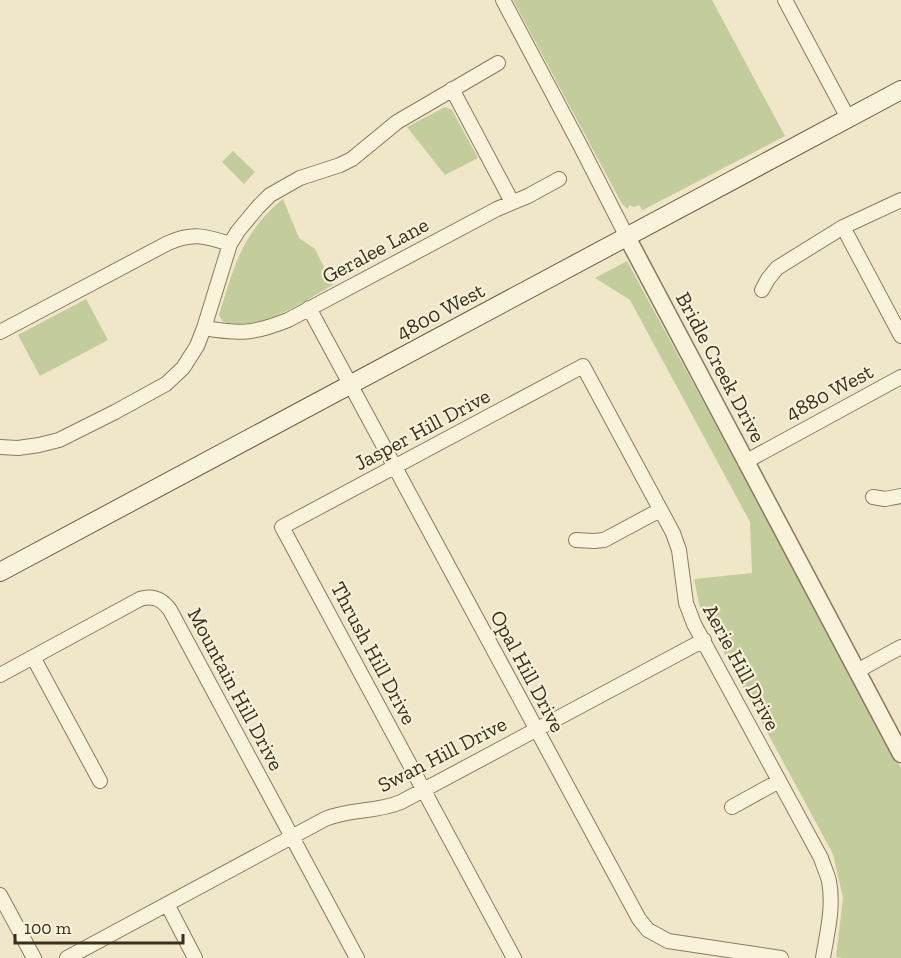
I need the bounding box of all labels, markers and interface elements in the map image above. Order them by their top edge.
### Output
street label: Geralee Lane [318,211,433,288]
street label: 4800 West [392,277,489,345]
street label: Bridle Creek Drive [671,288,771,446]
street label: 4880 West [781,358,877,425]
street label: Jasper Hill Drive [350,383,494,475]
street label: Thrush Hill Drive [326,577,422,729]
street label: Aerie Hill Drive [698,599,786,735]
street label: Mountain Hill Drive [183,604,289,775]
street label: Opal Hill Drive [485,606,571,736]
street label: Swan Hill Drive [373,711,511,797]
scale bar [15,907,183,945]
text: 100 m [24,917,72,939]

